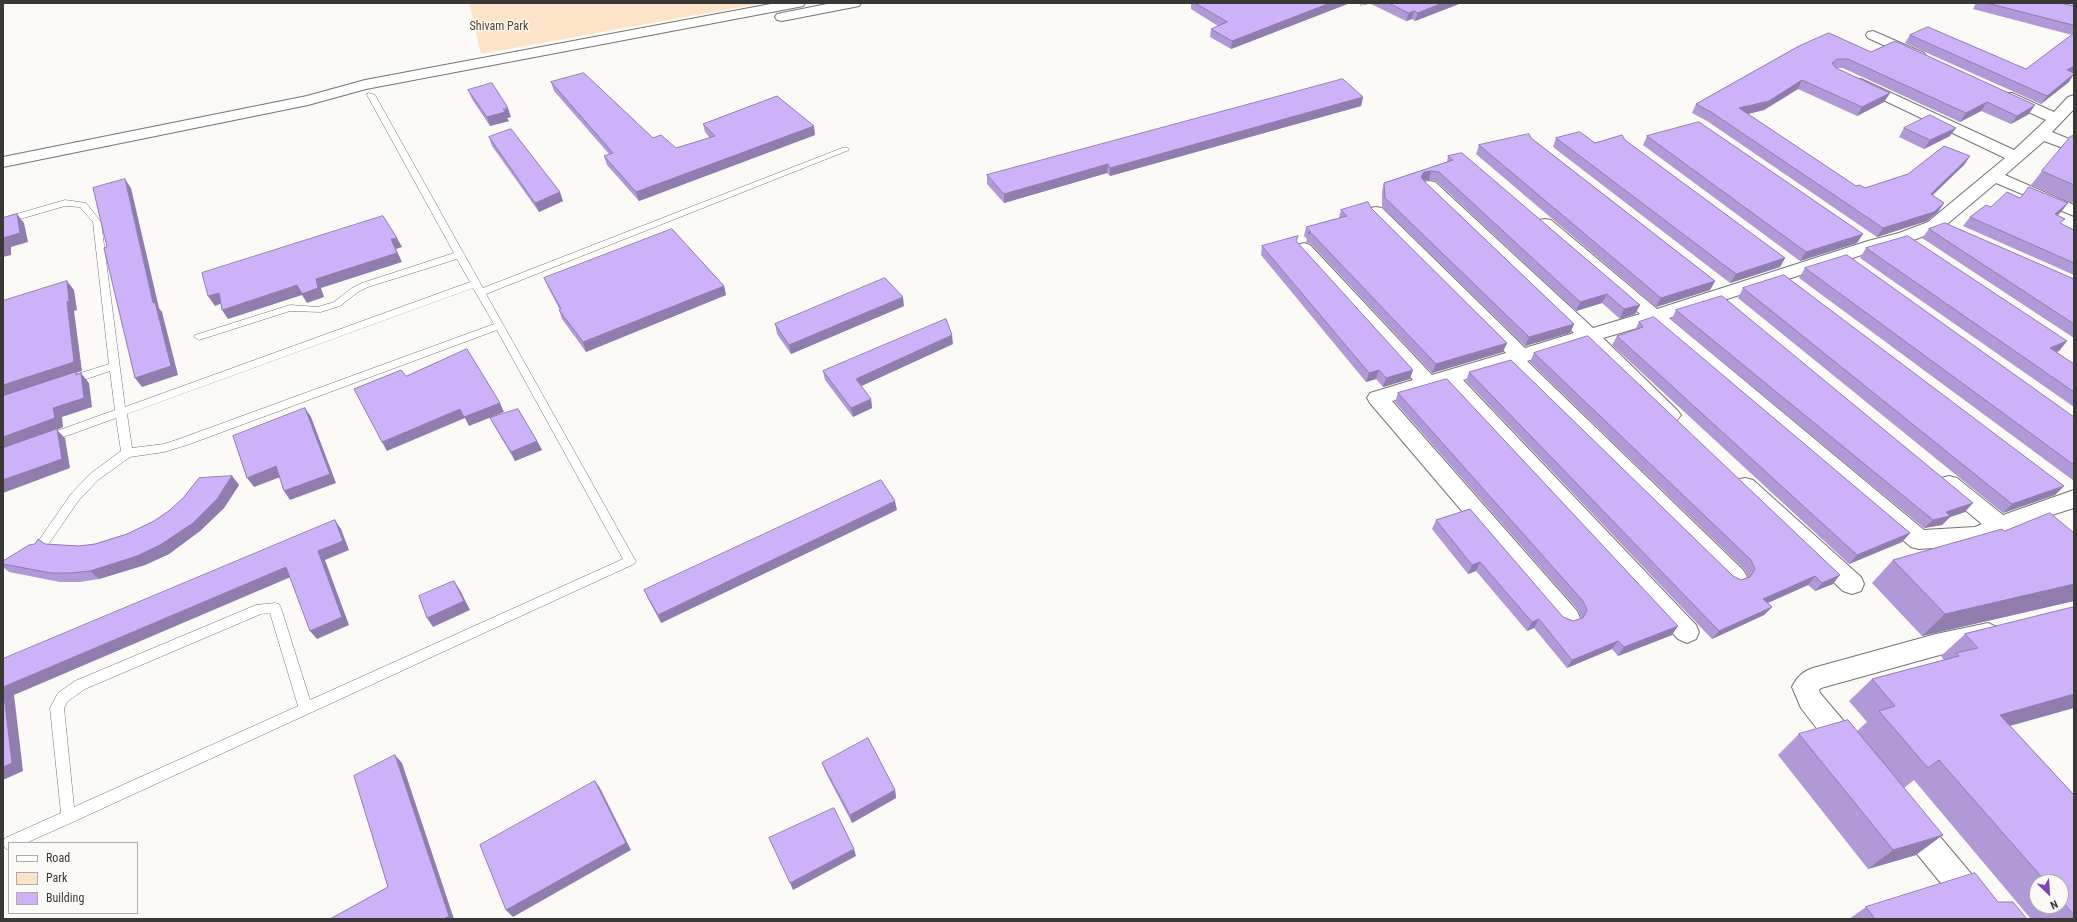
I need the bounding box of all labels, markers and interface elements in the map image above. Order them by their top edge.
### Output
park label: Shivam Park [470,20,528,34]
legend [8,842,138,914]
text: Road [46,851,70,865]
text: Park [46,871,67,885]
north arrow [2029,874,2069,914]
text: Building [46,891,84,905]
text: N [2048,897,2060,912]

